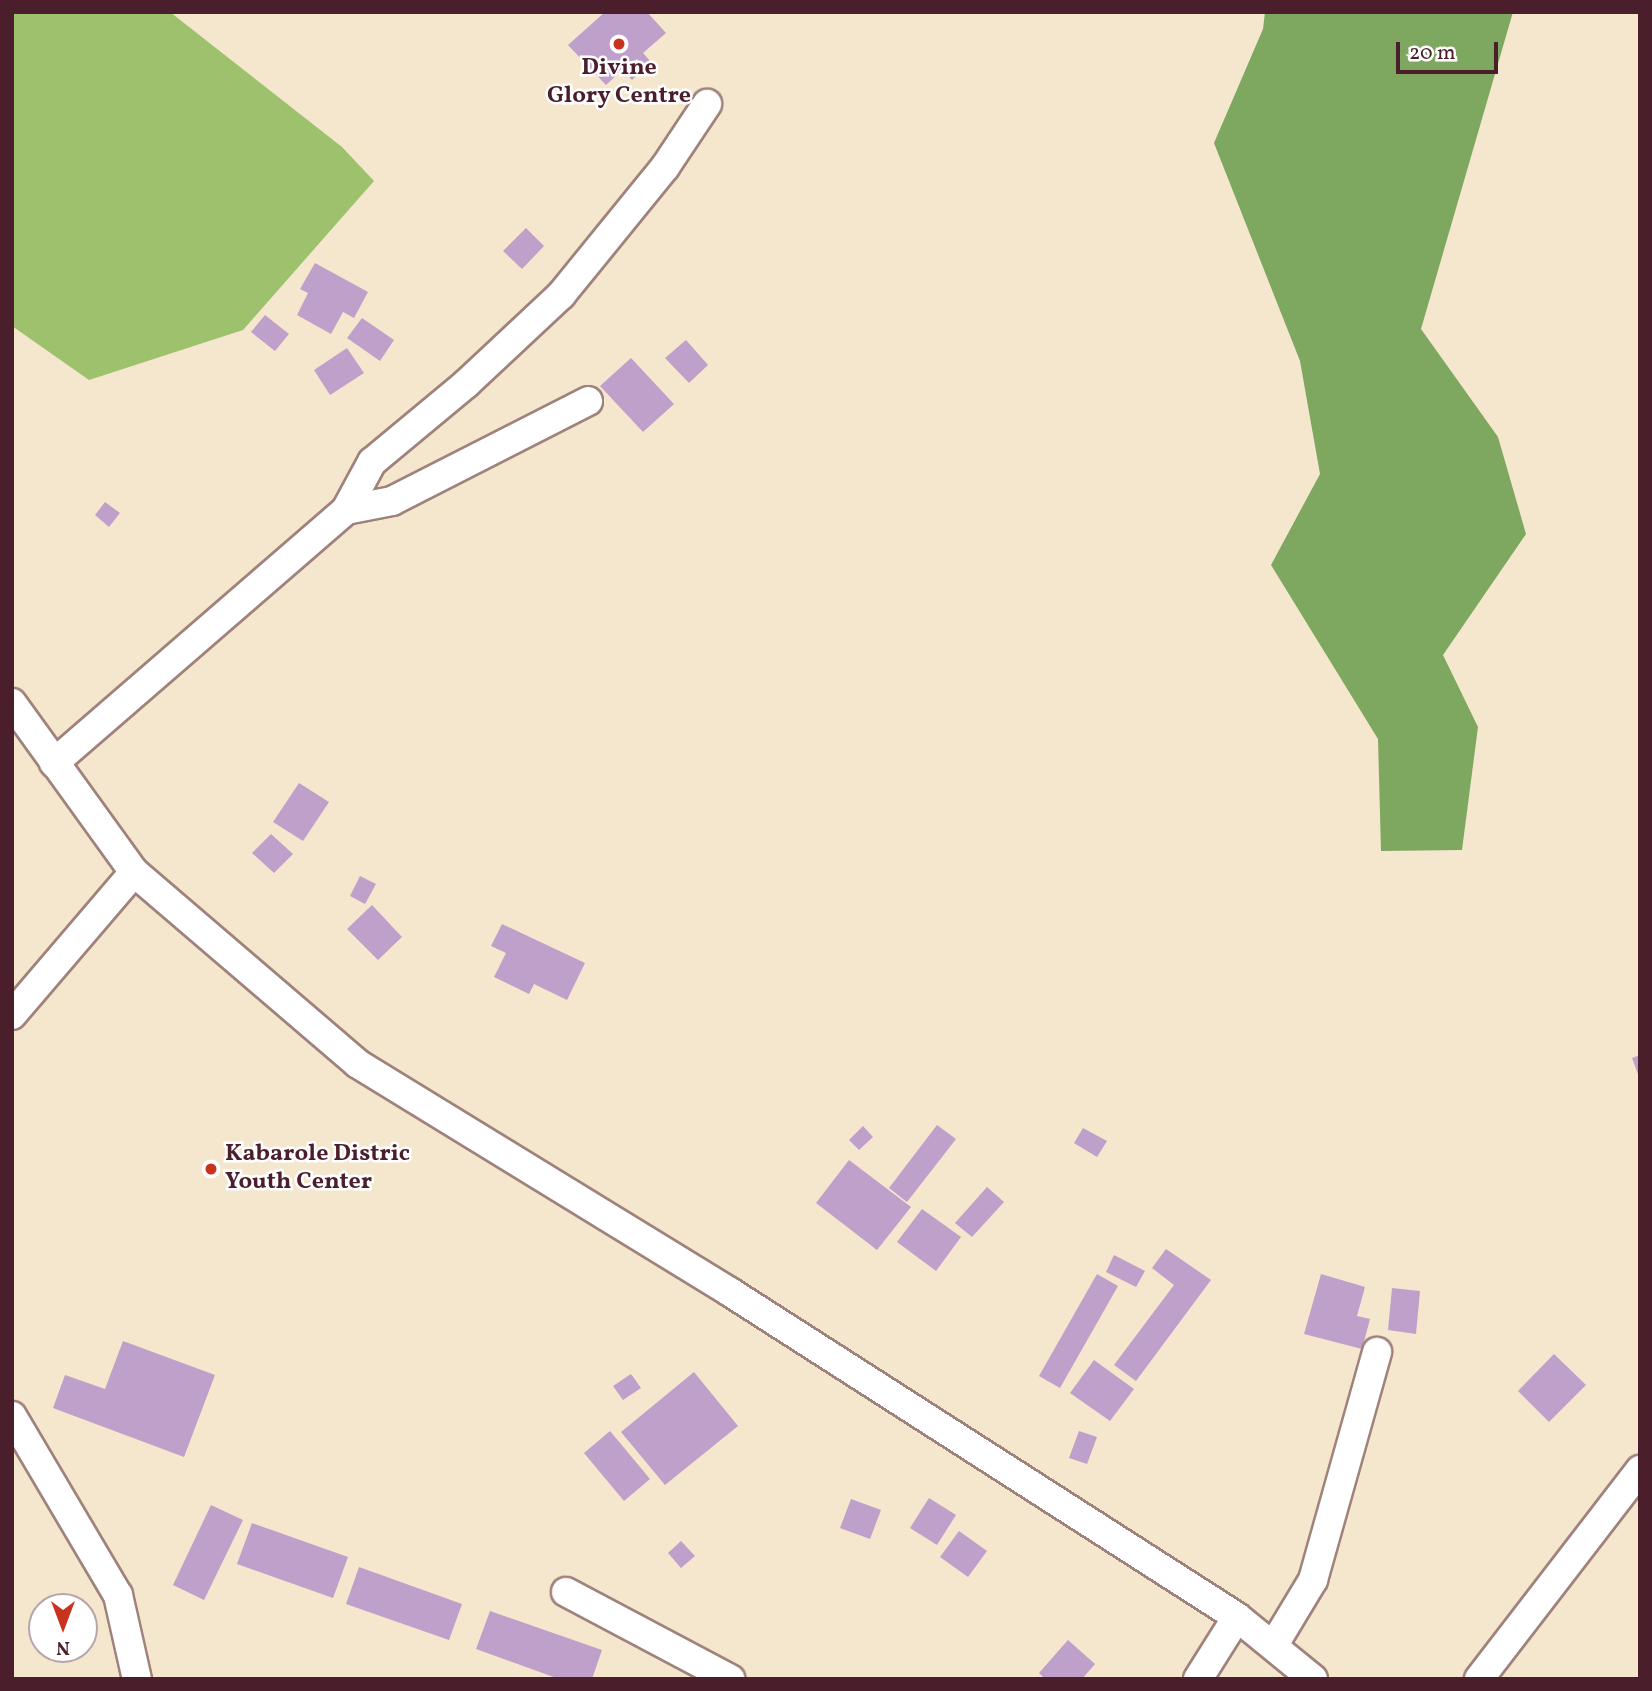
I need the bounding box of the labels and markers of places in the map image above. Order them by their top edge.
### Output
marker: Divine Glory Centre [611,36,627,52]
place label: Divine Glory Centre [547,55,691,111]
place label: Kabarole Distric Youth Center [225,1141,410,1197]
marker: Kabarole Distric Youth Center [203,1161,219,1177]

